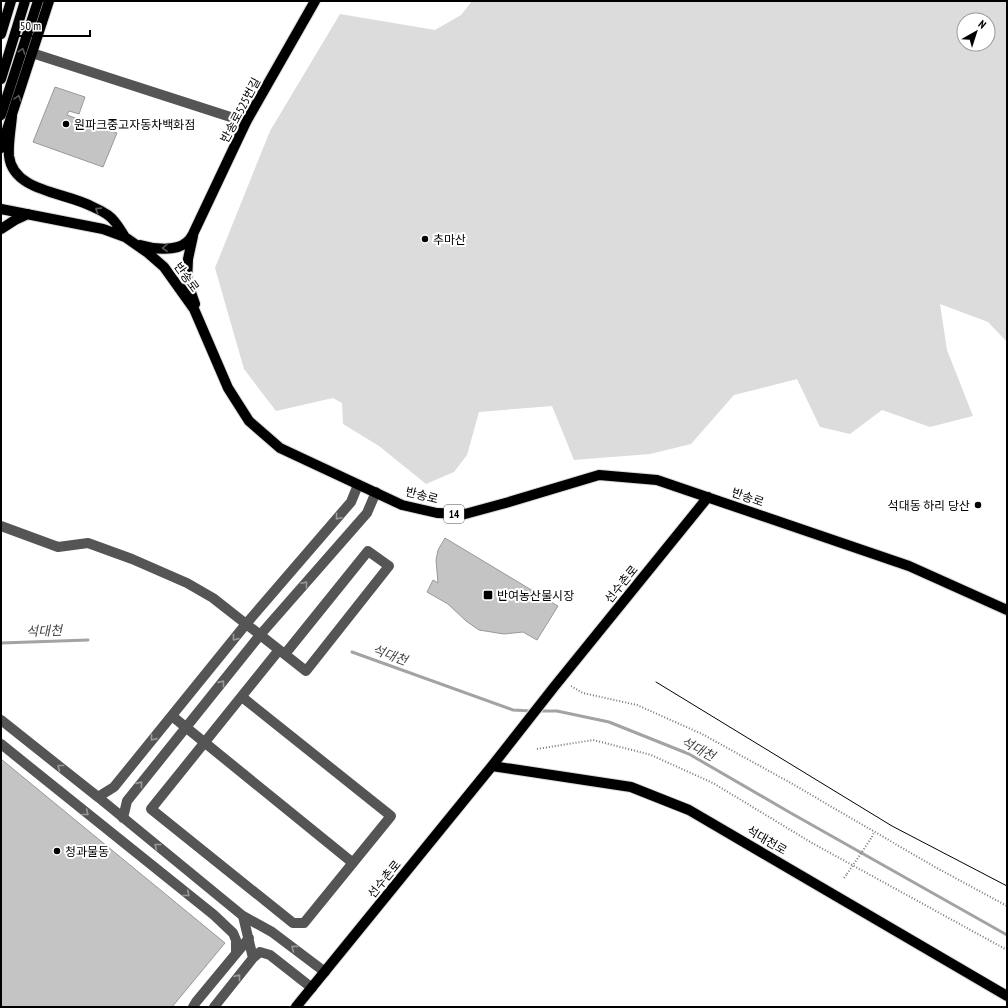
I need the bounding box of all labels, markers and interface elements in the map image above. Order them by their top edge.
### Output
scale bar [14,12,90,38]
north arrow [956,12,996,52]
text: N [976,17,989,32]
text: 50 m [20,18,41,33]
one-way arrow [17,48,26,55]
street label: 반송로525번길 [217,75,263,145]
one-way arrow [13,94,22,101]
place label: 원파크중고자동차백화점 [74,117,195,132]
marker: 원파크중고자동차백화점 [61,119,71,129]
one-way arrow [96,208,103,215]
place label: 추마산 [433,232,466,247]
marker: 추마산 [420,234,430,244]
one-way arrow [162,244,168,252]
street label: 반송로 [171,259,203,295]
street label: 반송로 [404,484,440,506]
street label: 반송로 [730,485,766,509]
place label: 석대동 하리 당산 [888,498,970,513]
marker: 석대동 하리 당산 [973,500,983,510]
road number: 14 [444,505,464,523]
one-way arrow [335,513,342,520]
street label: 선수촌로 [601,562,641,606]
one-way arrow [301,581,308,588]
place label: 반여농산물시장 [497,588,574,603]
marker: 반여농산물시장 [482,589,494,601]
water label: 석대천 [26,622,63,640]
one-way arrow [233,633,240,640]
water label: 석대천 [370,641,411,669]
one-way arrow [217,680,224,688]
water label: 석대천 [678,733,719,765]
one-way arrow [151,734,158,741]
one-way arrow [58,765,65,772]
one-way arrow [136,782,143,789]
one-way arrow [81,808,88,815]
street label: 석대천로 [744,822,790,858]
one-way arrow [154,843,161,850]
place label: 청과물동 [65,844,109,859]
marker: 청과물동 [52,846,62,856]
street label: 선수촌로 [364,857,404,901]
one-way arrow [183,890,190,897]
one-way arrow [291,945,298,953]
one-way arrow [234,974,241,981]

